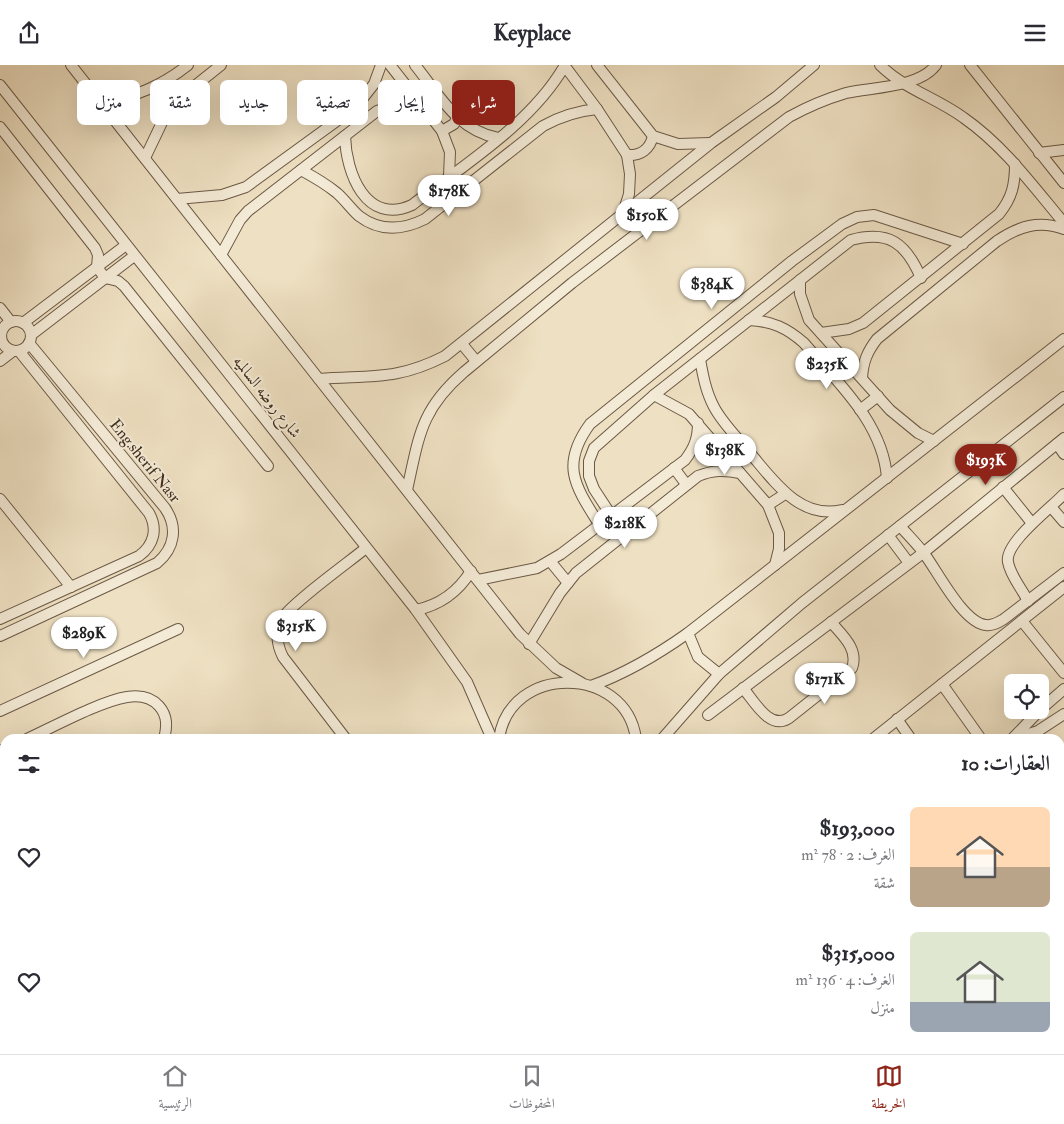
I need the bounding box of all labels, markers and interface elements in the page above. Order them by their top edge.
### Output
icon: share [15,19,43,47]
text: Keyplace [493,19,571,47]
icon: menu [1021,19,1049,47]
chip: منزل [77,80,140,125]
chip: شقة [150,80,210,125]
chip: جديد [220,80,287,125]
chip: تصفية [297,80,368,125]
chip: إيجار [378,80,442,125]
chip: شراء [452,80,515,125]
pin: $178K [414,175,484,217]
text: $178K [429,181,469,201]
pin: $150K [612,199,682,241]
text: $150K [627,205,668,225]
pin: $384K [677,267,747,310]
text: $384K [691,274,733,294]
pin: $235K [792,347,862,390]
street label: شارع روضه السالميه [226,352,305,444]
text: $235K [806,354,848,374]
street label: Eng.sherif Nasr [105,415,185,507]
pin: $138K [690,433,760,476]
text: $138K [705,440,745,460]
pin: $193K [951,443,1021,486]
text: $193K [966,450,1006,470]
pin: $218K [590,507,660,549]
text: $218K [604,513,646,533]
pin: $315K [261,609,331,652]
text: $315K [276,616,316,636]
pin: $289K [49,617,119,659]
text: $289K [62,623,106,643]
pin: $171K [790,663,860,705]
text: $171K [805,669,845,689]
map controls [1004,674,1049,719]
button: locate [1004,674,1049,719]
icon: filters [15,750,43,778]
text: العقارات: 10 [961,750,1050,777]
text: $193,000 [820,815,895,842]
icon: home [950,827,1010,887]
icon: heart [15,843,43,871]
text: الغرف: 2 · 78 m² [801,845,895,865]
text: شقة [874,873,895,893]
text: $315,000 [821,940,895,967]
icon: home [950,952,1010,1012]
icon: heart [15,968,43,996]
text: الغرف: 4 · 136 m² [796,970,895,990]
text: منزل [870,998,895,1018]
tab: الرئيسية [158,1062,192,1117]
tab: المحفوظات [509,1062,555,1117]
tab: الخريطة [872,1062,906,1117]

